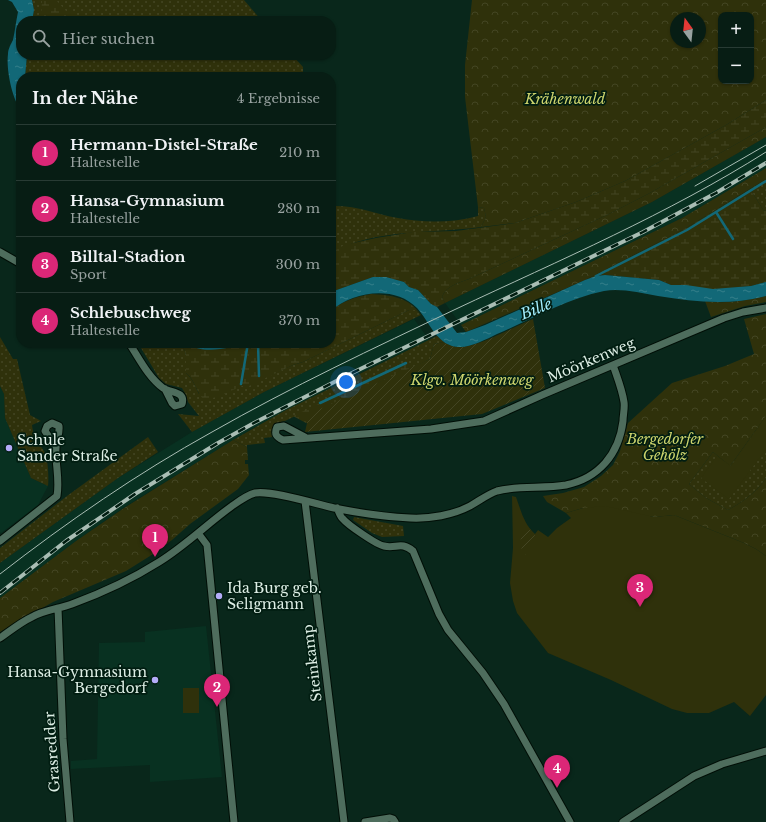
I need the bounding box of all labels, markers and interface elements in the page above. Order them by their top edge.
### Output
north arrow [670,12,706,48]
map controls [718,12,754,84]
button: + [718,12,754,48]
search box [16,16,336,60]
icon: search [30,27,52,49]
text: Hier suchen [62,29,155,48]
button: − [718,48,754,84]
text: In der Nähe [32,88,138,109]
text: 4 Ergebnisse [237,90,320,107]
park label: Krähenwald [524,90,606,108]
text: Hermann-Distel-Straße [70,135,258,154]
text: 1 [42,144,48,161]
text: 210 m [279,144,320,161]
text: Haltestelle [70,154,140,171]
text: Hansa-Gymnasium [70,191,225,210]
text: 2 [41,200,49,217]
text: 280 m [277,200,320,217]
text: Haltestelle [70,210,140,227]
text: Billtal-Stadion [70,247,185,266]
text: 3 [41,256,49,273]
text: 300 m [276,256,320,273]
text: Sport [70,266,107,283]
water label: Bille [516,294,554,324]
text: Schlebuschweg [70,303,191,322]
text: 4 [41,312,49,329]
text: 370 m [279,312,320,329]
text: Haltestelle [70,322,140,339]
street label: Möörkenweg [544,333,638,387]
park label: Klgv. Möörkenweg [410,371,534,389]
your location [336,372,356,392]
park label: Bergedorfer Gehölz [626,430,704,464]
place label: Schule Sander Straße [17,431,118,465]
marker: Schule Sander Straße [4,443,14,453]
pin: 1 [142,524,168,557]
pin: 3 [627,574,653,607]
place label: Ida Burg geb. Seligmann [227,579,322,613]
marker: Ida Burg geb. Seligmann [214,591,224,601]
street label: Steinkamp [298,623,326,703]
place label: Hansa-Gymnasium Bergedorf [7,663,149,697]
pin: 2 [204,674,230,707]
marker: Hansa-Gymnasium Bergedorf [150,675,160,685]
street label: Grasredder [40,711,64,793]
pin: 4 [544,755,570,788]

